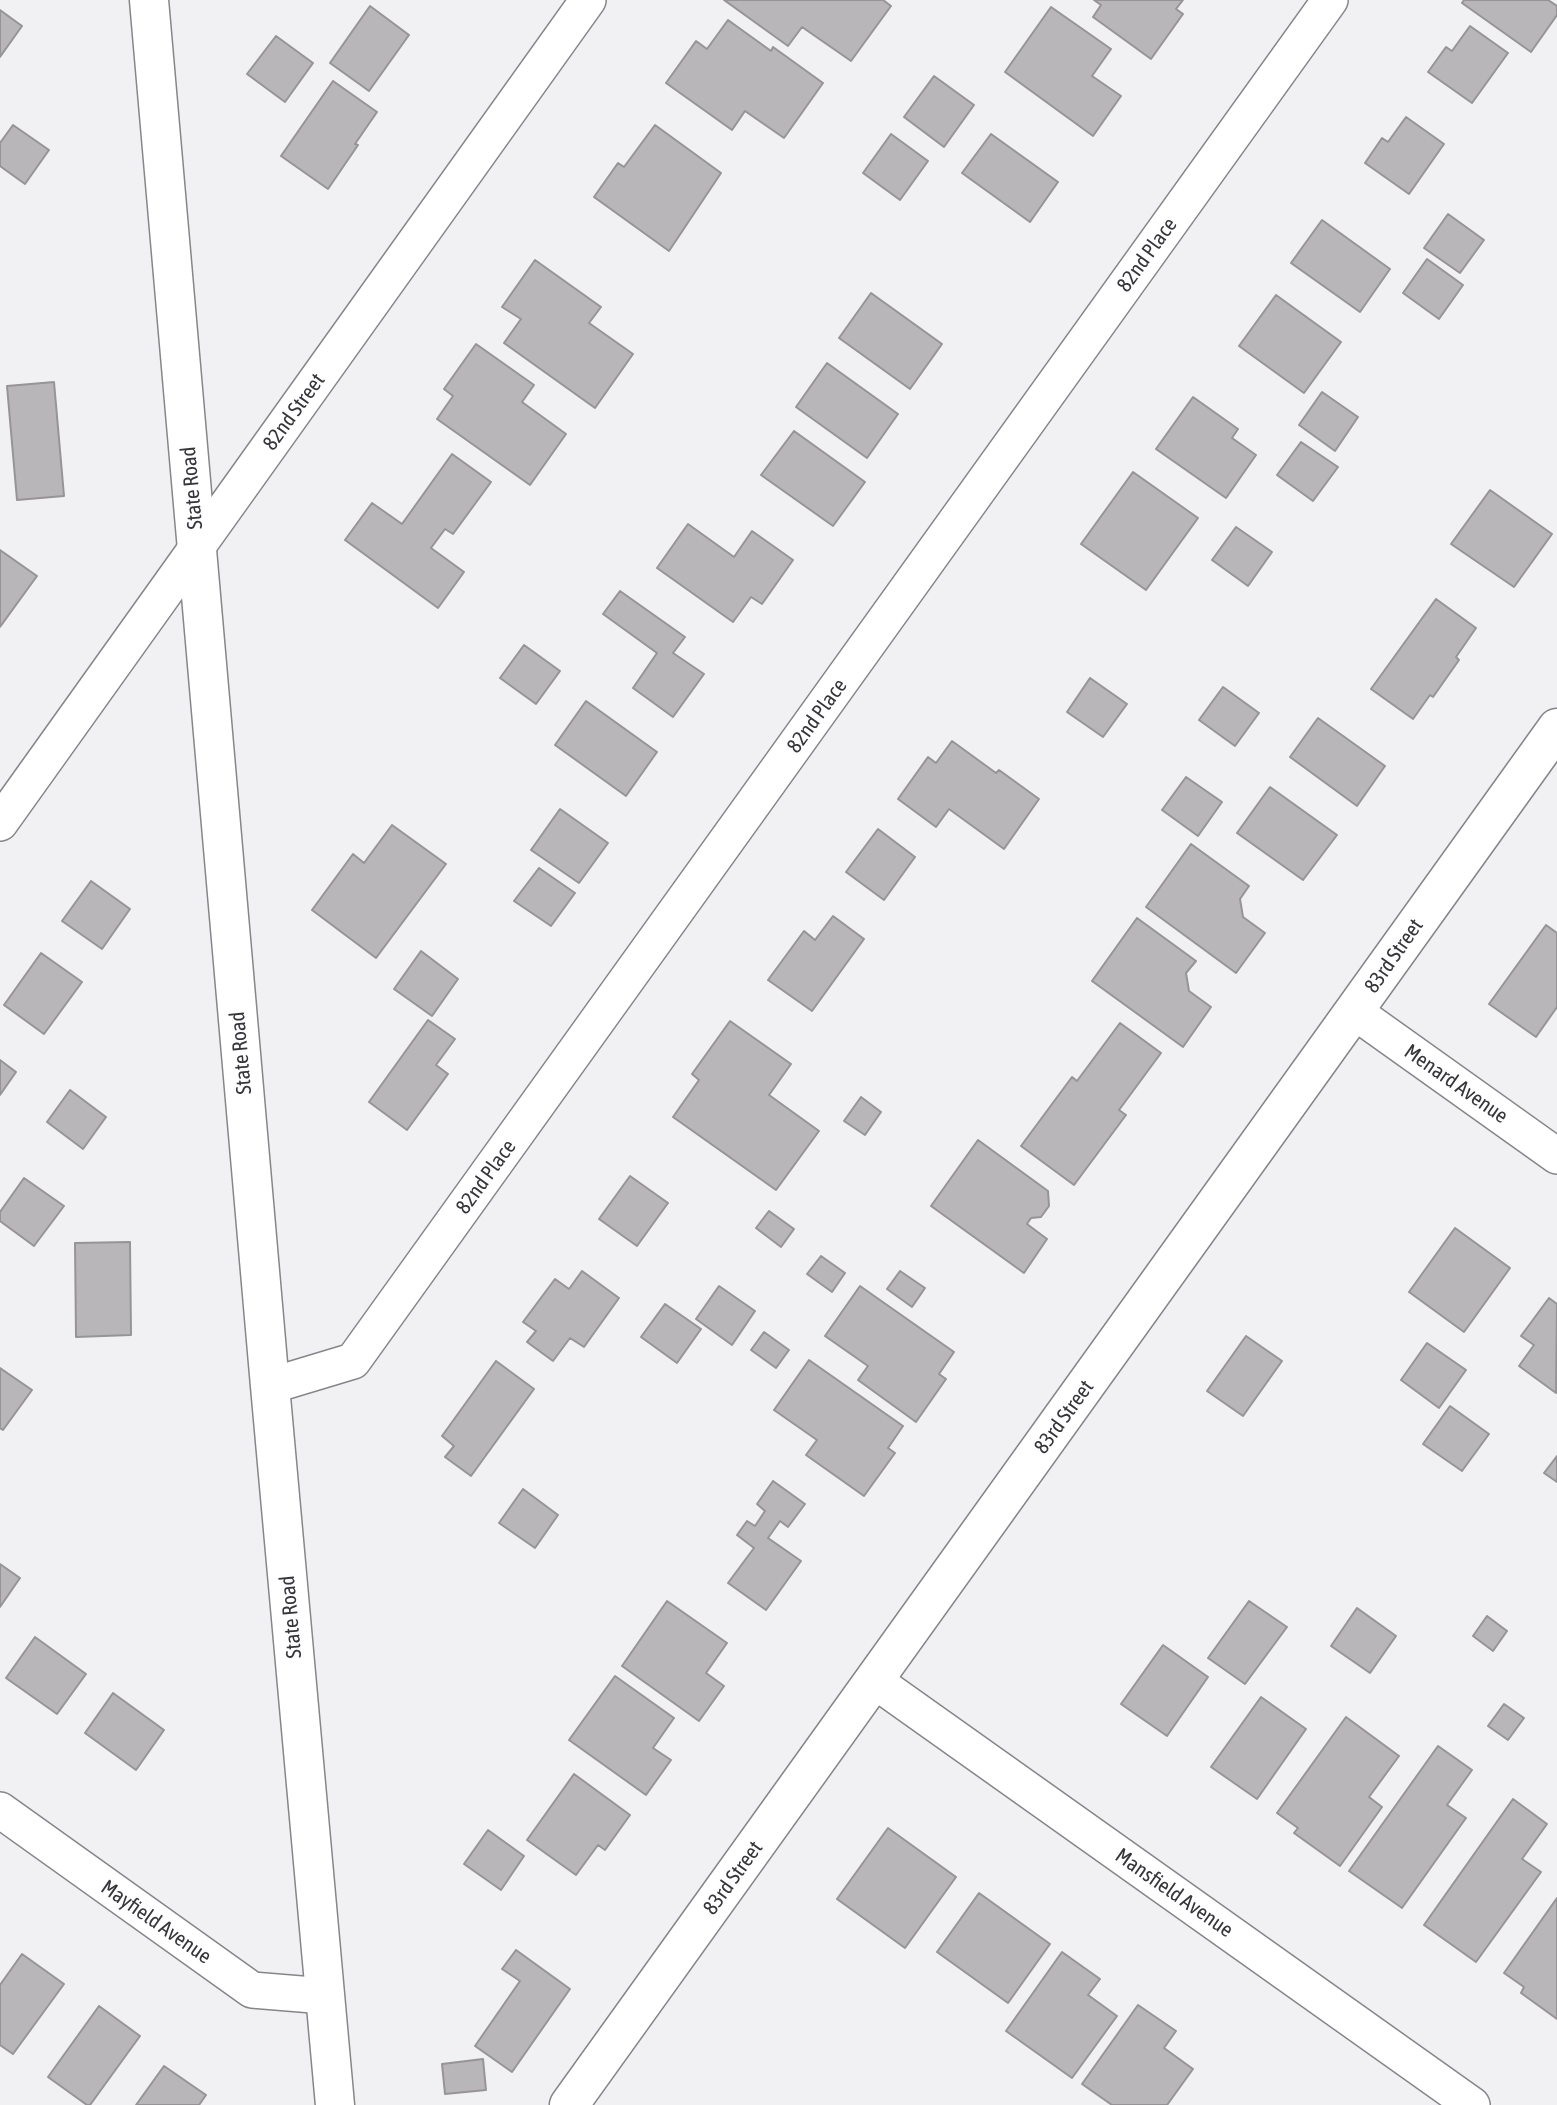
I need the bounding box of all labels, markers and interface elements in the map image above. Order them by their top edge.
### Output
street label: 82nd Place [1112,213,1182,297]
street label: 82nd Street [258,369,330,455]
street label: State Road [176,446,208,530]
street label: 82nd Place [782,674,852,758]
street label: 83rd Street [1359,914,1429,998]
street label: State Road [225,1011,257,1095]
street label: Menard Avenue [1399,1039,1513,1129]
street label: 82nd Place [451,1135,521,1219]
street label: 83rd Street [1029,1375,1099,1459]
street label: State Road [275,1575,307,1659]
street label: 83rd Street [698,1836,768,1920]
street label: Mansfield Avenue [1110,1843,1238,1943]
street label: Mayfield Avenue [96,1875,216,1969]

